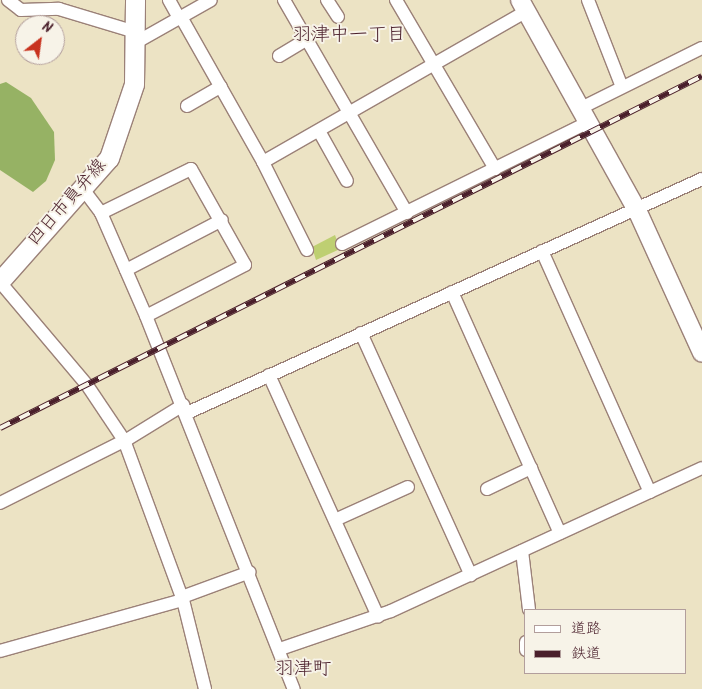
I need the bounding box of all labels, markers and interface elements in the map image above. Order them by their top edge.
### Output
north arrow [15,15,65,65]
text: N [38,16,56,40]
district label: 羽津中一丁目 [292,25,406,47]
street label: 四日市員弁線 [24,155,112,251]
legend [524,609,687,674]
text: 道路 [571,617,601,641]
text: 鉄道 [571,642,601,666]
district label: 羽津町 [275,659,331,681]

